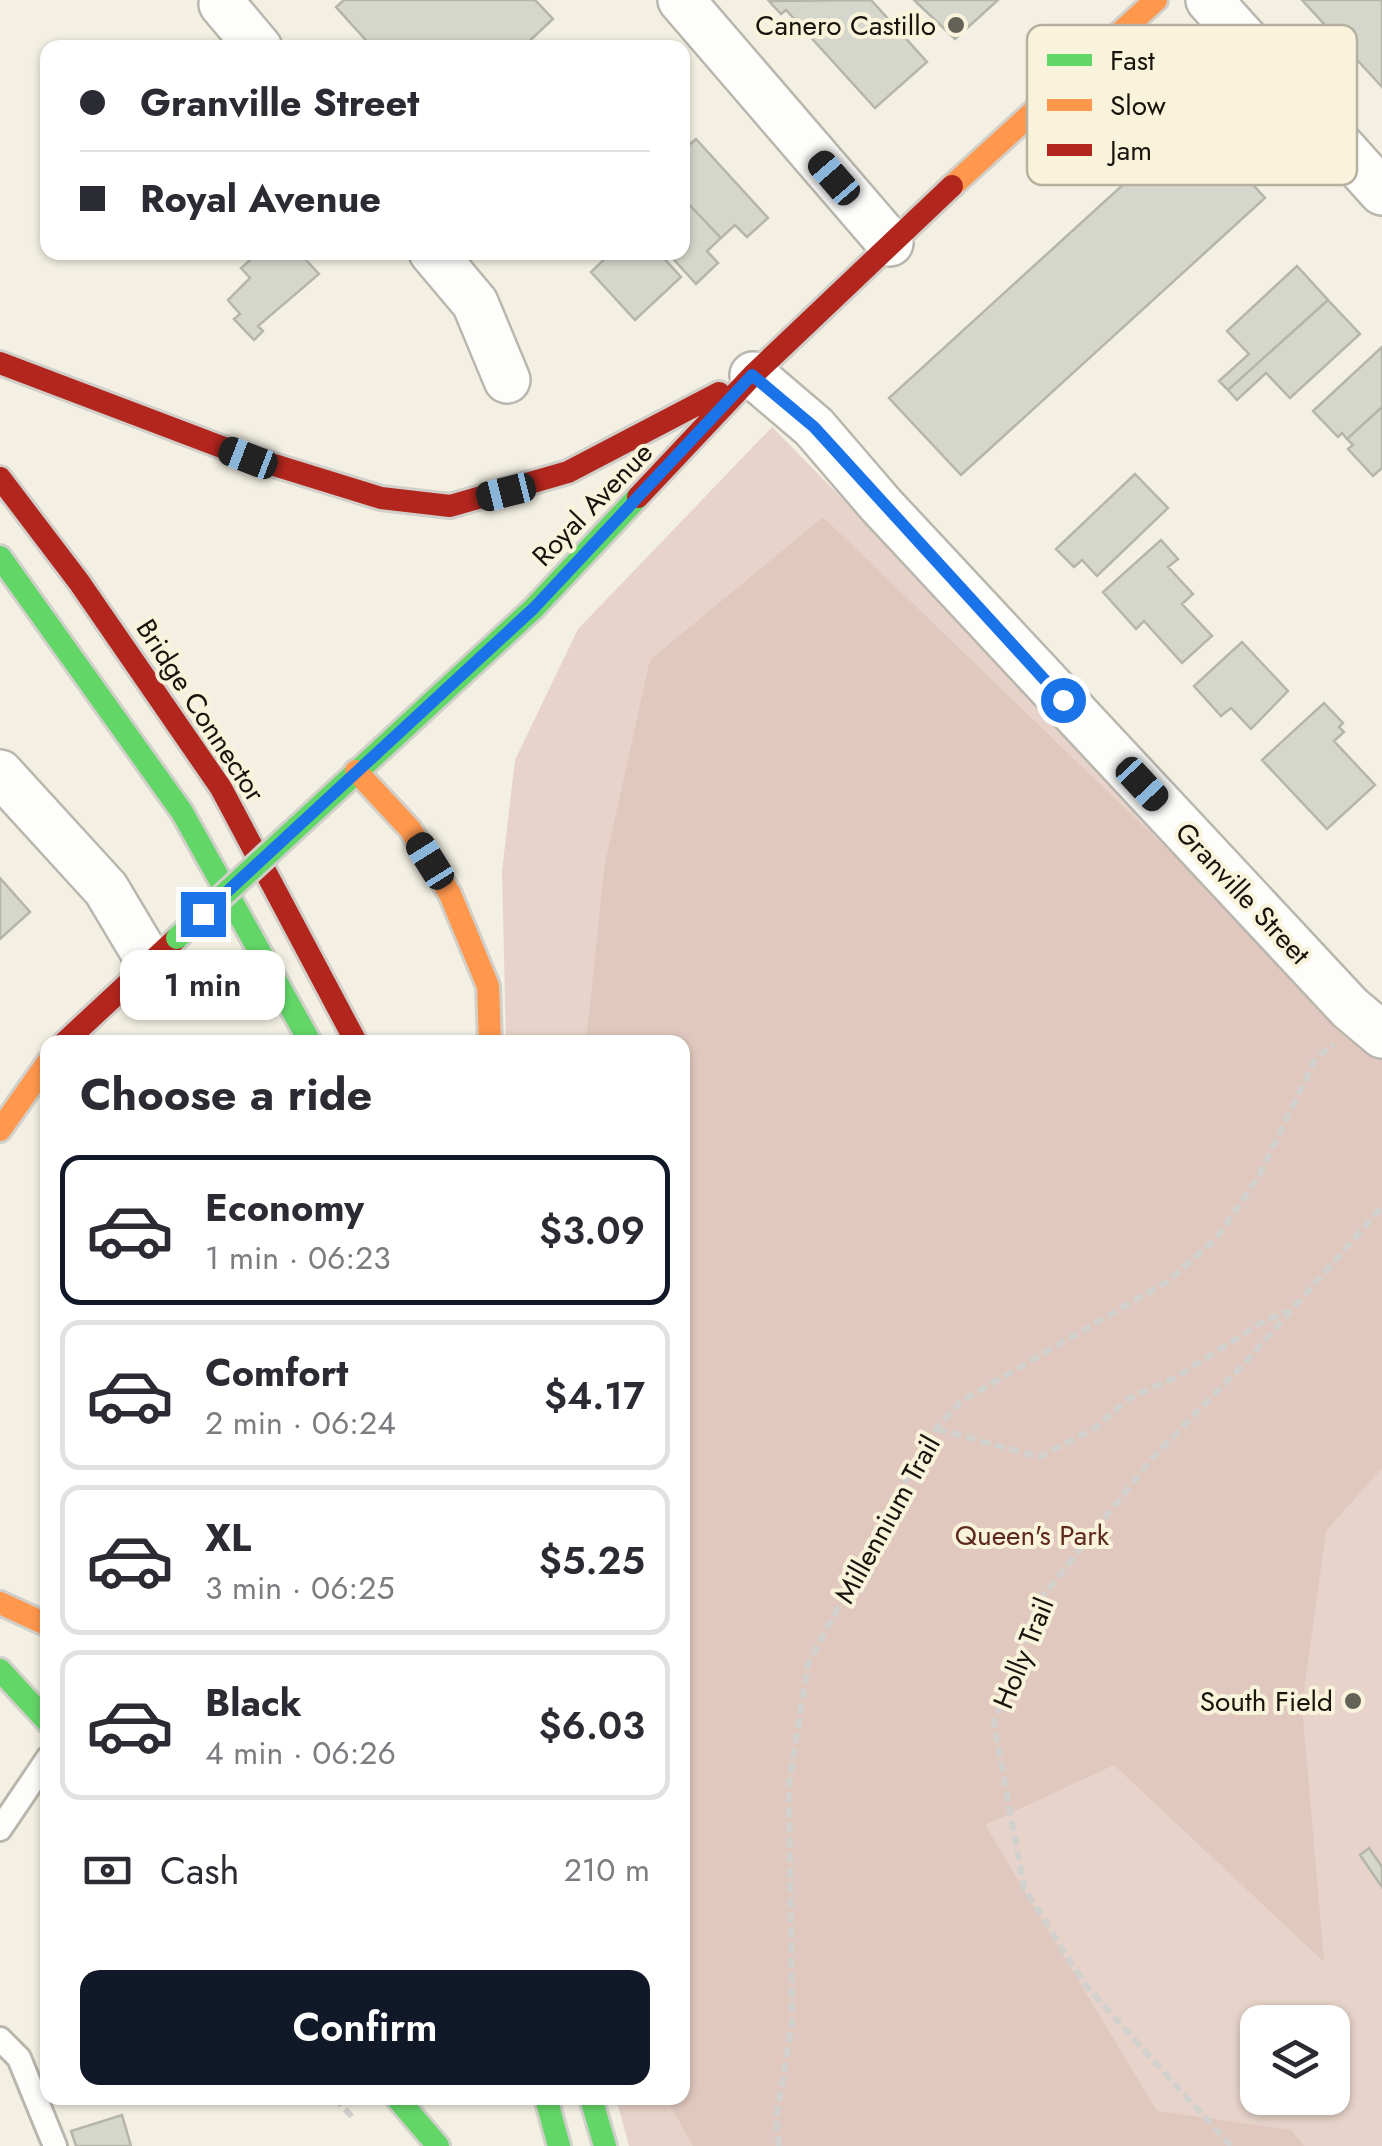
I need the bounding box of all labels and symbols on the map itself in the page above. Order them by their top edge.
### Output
place label: Canero Castillo [755,5,936,46]
marker: Canero Castillo [945,14,967,36]
legend [1027,25,1357,185]
text: Fast [1110,40,1155,81]
text: Slow [1110,85,1166,126]
text: Jam [1106,130,1152,171]
car [803,146,865,210]
car [215,433,281,483]
street label: Royal Avenue [523,433,662,576]
car [473,470,539,514]
street label: Bridge Connector [126,611,275,810]
route start [1041,678,1086,723]
car [1111,752,1173,816]
street label: Granville Street [1166,813,1320,974]
car [401,828,459,894]
route end [181,892,226,937]
callout: 1 min [120,949,286,1019]
street label: Millennium Trail [824,1428,951,1611]
park label: Queen's Park [955,1515,1110,1556]
street label: Holly Trail [983,1592,1064,1715]
place label: South Field [1200,1681,1333,1722]
marker: South Field [1342,1690,1364,1712]

